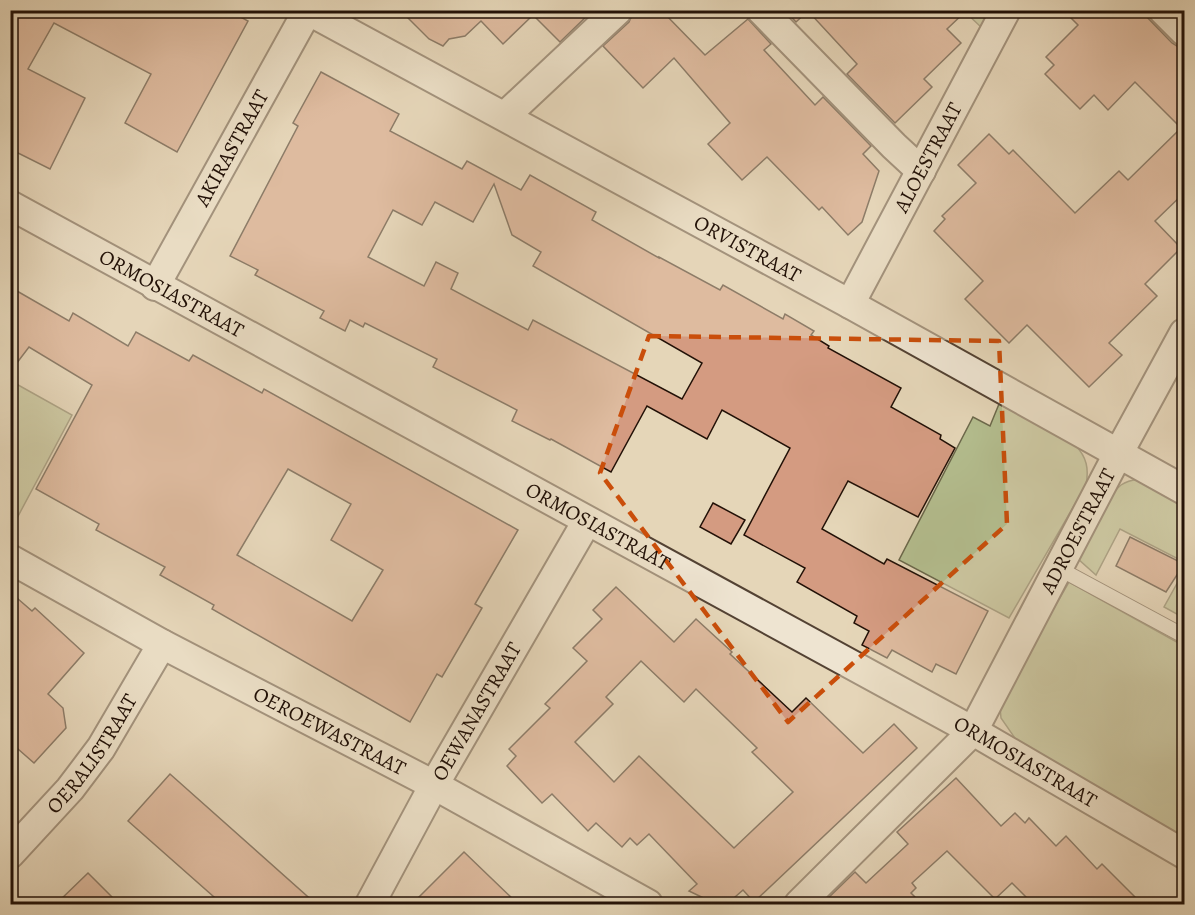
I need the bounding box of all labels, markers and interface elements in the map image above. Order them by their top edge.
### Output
street label: AKIRASTRAAT [188,84,275,212]
street label: ALOESTRAAT [887,97,969,218]
street label: ORVISTRAAT [689,208,807,289]
street label: ORMOSIASTRAAT [94,242,249,344]
street label: ADROESTRAAT [1033,463,1122,599]
street label: ORMOSIASTRAAT [521,475,676,577]
street label: OEWANASTRAAT [425,637,528,786]
street label: OEROEWASTRAAT [248,680,411,782]
street label: OERALISTRAAT [40,688,144,820]
street label: ORMOSIASTRAAT [949,709,1103,815]

